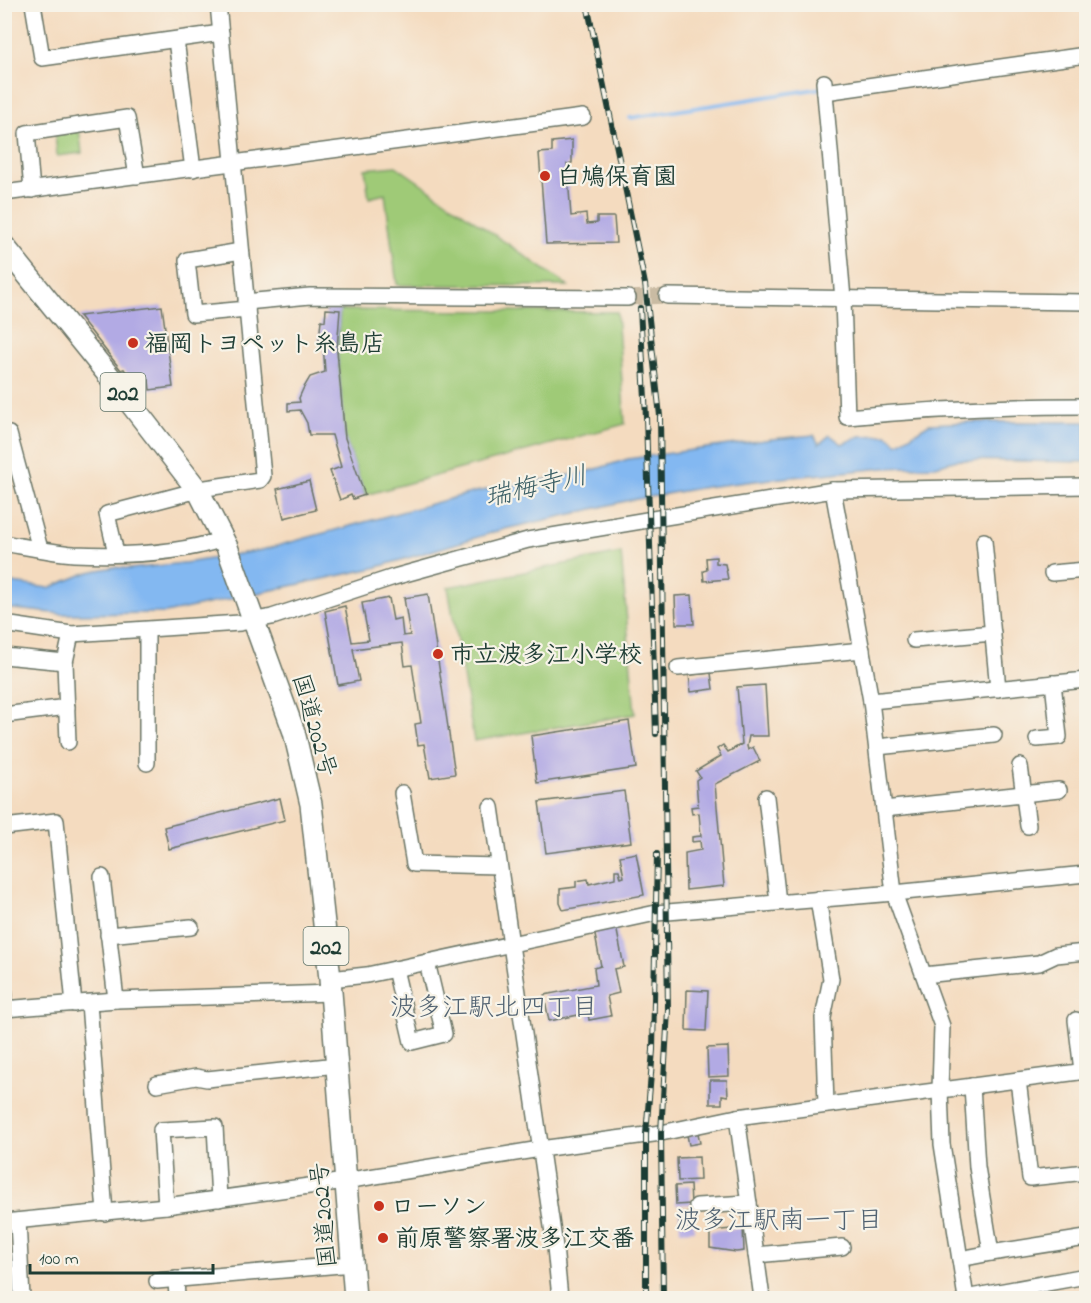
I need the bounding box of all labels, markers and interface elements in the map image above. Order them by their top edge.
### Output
place label: 白鳩保育園 [557,161,677,196]
marker: 白鳩保育園 [538,169,552,183]
place label: 福岡トヨペット糸島店 [145,328,385,363]
marker: 福岡トヨペット糸島店 [126,336,140,350]
road number: 202 [100,373,146,411]
water label: 瑞梅寺川 [482,458,592,518]
place label: 市立波多江小学校 [450,639,642,674]
marker: 市立波多江小学校 [431,647,445,661]
street label: 国道202号 [281,670,344,782]
road number: 202 [304,927,348,965]
district label: 波多江駅北四丁目 [390,990,598,1028]
street label: 国道202号 [303,1160,348,1269]
place label: ローソン [391,1191,487,1226]
marker: ローソン [372,1199,386,1213]
district label: 波多江駅南一丁目 [675,1203,883,1241]
place label: 前原警察署波多江交番 [395,1223,635,1258]
marker: 前原警察署波多江交番 [376,1231,390,1245]
scale bar [30,1237,213,1275]
text: 100 m [39,1247,79,1273]

